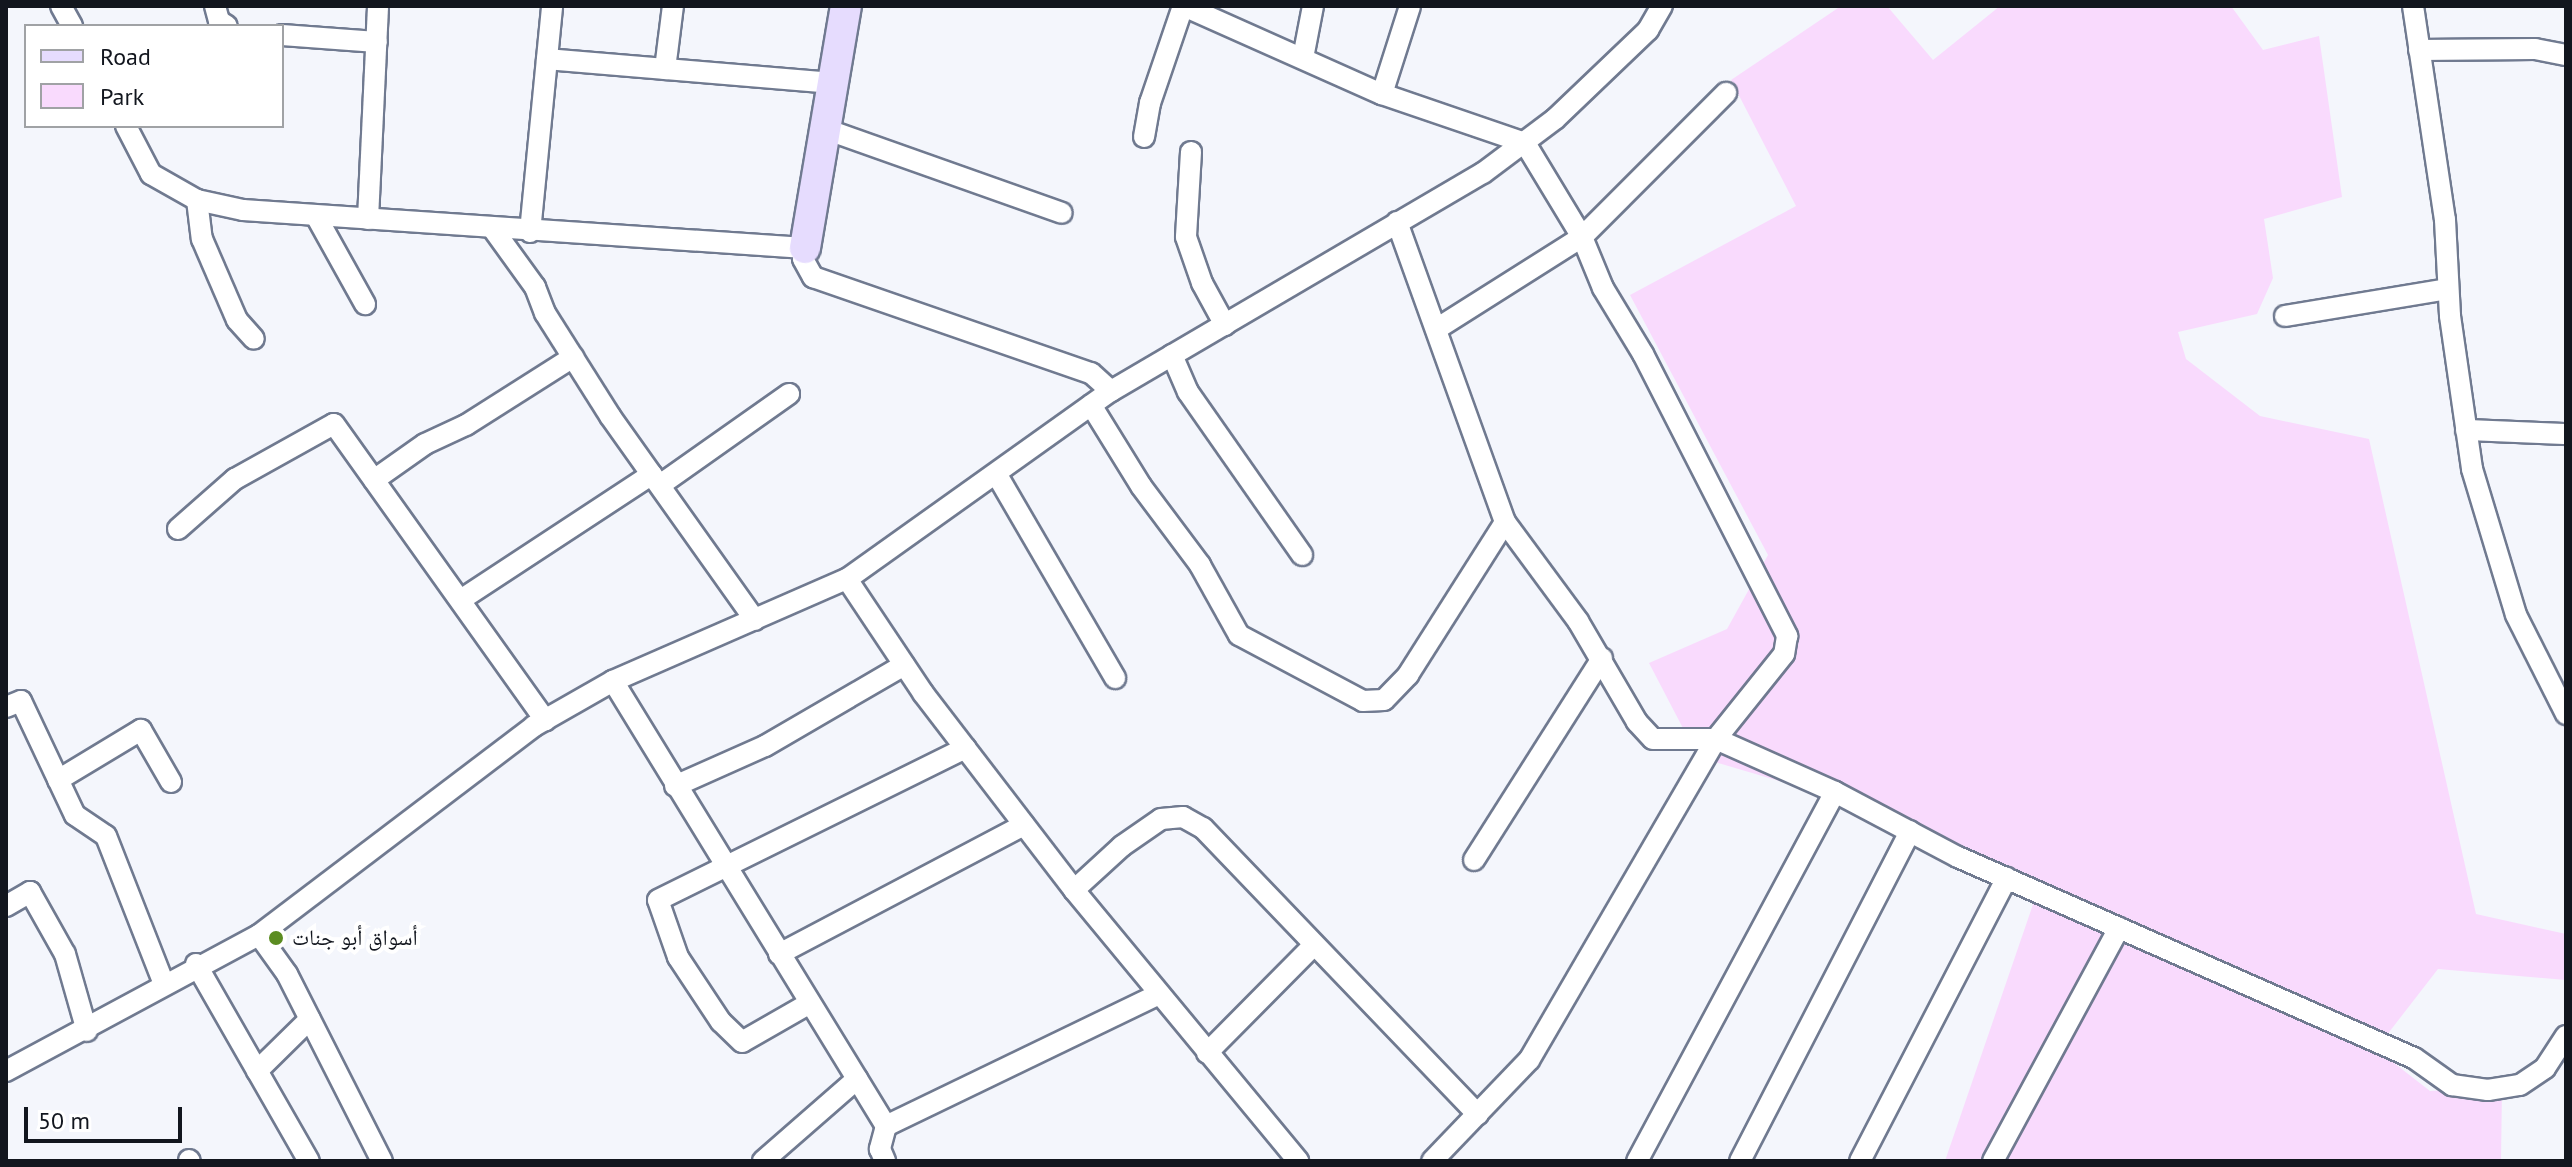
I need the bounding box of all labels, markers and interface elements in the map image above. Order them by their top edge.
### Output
legend [24,24,284,128]
text: Road [100,41,151,72]
text: Park [100,81,144,112]
place label: أسواق أبو جنات [292,925,418,951]
marker: أسواق أبو جنات [267,929,285,947]
scale bar [28,1091,186,1141]
text: 50 m [38,1105,90,1136]

